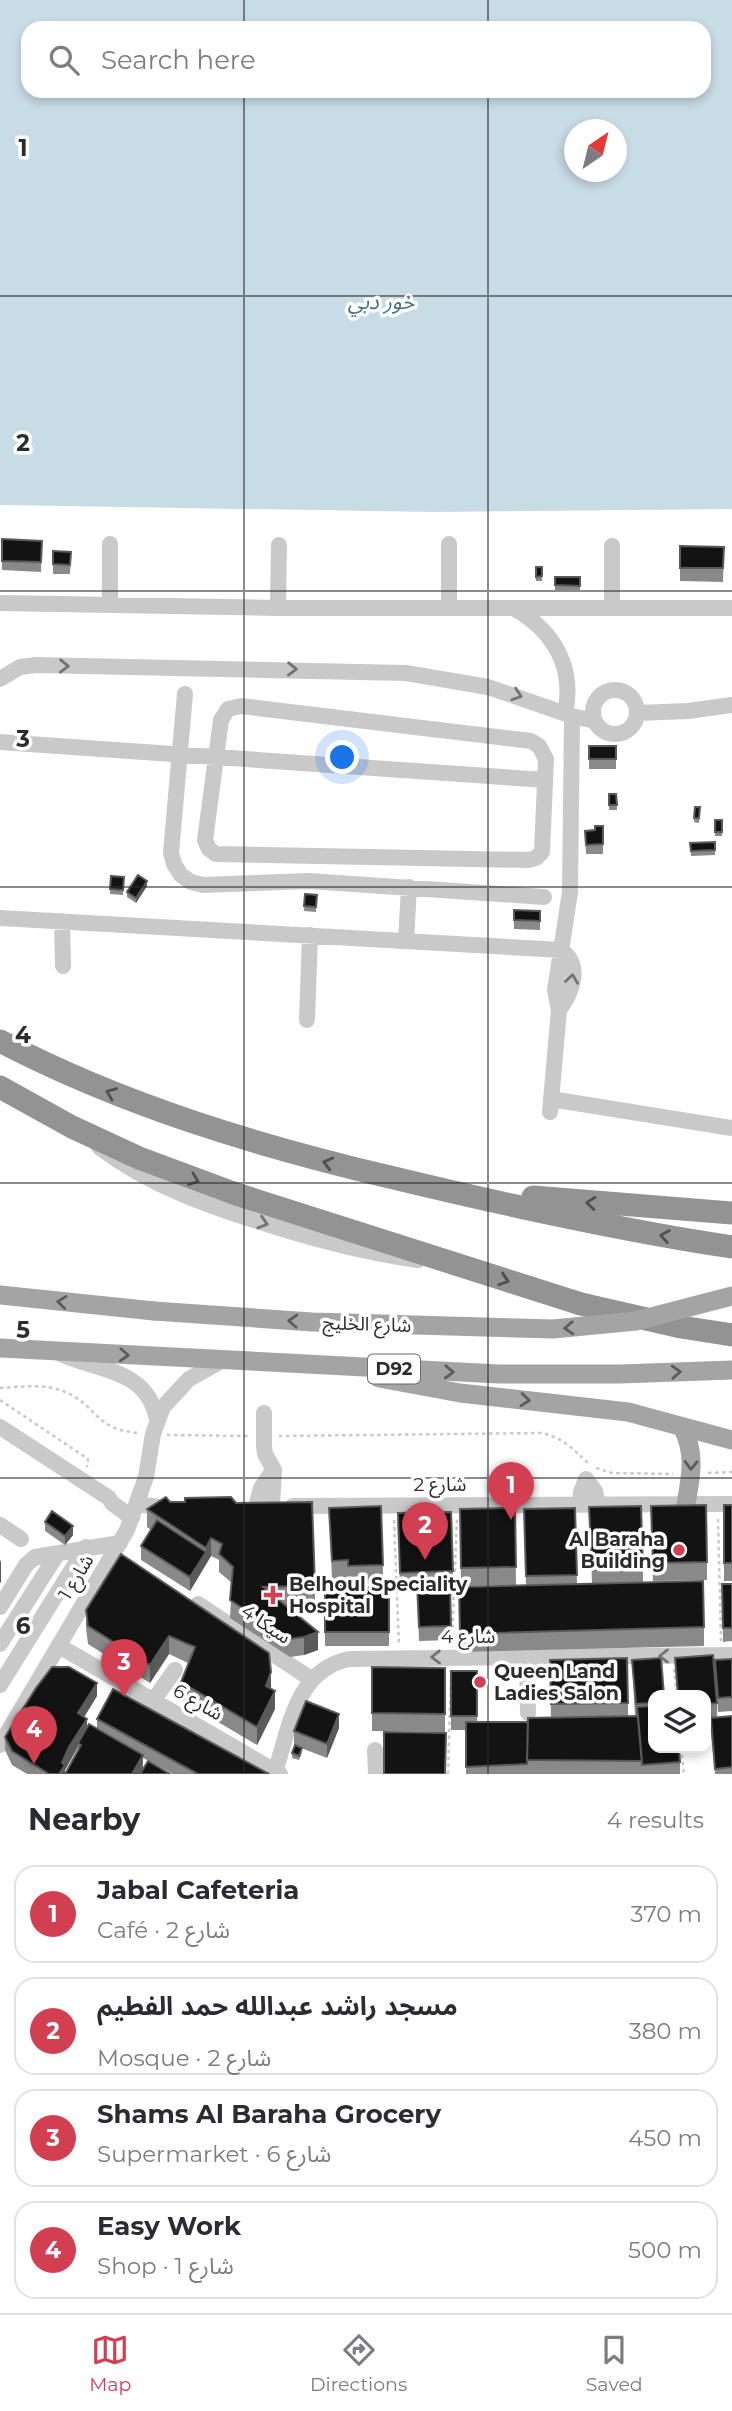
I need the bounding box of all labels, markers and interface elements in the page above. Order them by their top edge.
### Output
search box [21,21,711,98]
icon: search [45,41,83,79]
text: Search here [101,44,256,76]
north arrow [564,119,627,182]
text: 1 [18,134,28,162]
water label: خور دبي [348,289,415,317]
text: 2 [16,429,30,457]
one-way arrow [59,658,70,673]
one-way arrow [287,662,298,677]
one-way arrow [510,687,523,701]
text: 3 [15,725,30,753]
your location [325,740,359,774]
one-way arrow [564,973,579,985]
text: 4 [15,1021,31,1049]
one-way arrow [106,1087,119,1101]
one-way arrow [322,1156,334,1171]
one-way arrow [188,1171,200,1185]
one-way arrow [585,1196,596,1211]
one-way arrow [256,1214,268,1229]
one-way arrow [659,1229,671,1244]
one-way arrow [497,1272,509,1286]
one-way arrow [56,1295,67,1310]
street label: شارع الخليج [322,1311,412,1340]
one-way arrow [287,1314,298,1329]
text: 5 [16,1316,30,1344]
one-way arrow [564,1321,575,1336]
one-way arrow [119,1347,130,1362]
road number: D92 [368,1354,420,1384]
one-way arrow [671,1364,682,1379]
one-way arrow [444,1365,455,1380]
one-way arrow [519,1393,530,1408]
one-way arrow [684,1460,699,1471]
pin: 1 [488,1462,534,1520]
street label: شارع 2 [414,1473,466,1498]
pin: 2 [402,1502,448,1560]
place label: Al Baraha Building [568,1528,665,1573]
marker: Al Baraha Building [671,1542,687,1558]
street label: شارع 1 [54,1550,100,1605]
place label: Belhoul Speciality Hospital [289,1573,468,1618]
marker: Belhoul Speciality Hospital [263,1585,283,1605]
street label: 4 سيكا [237,1599,295,1649]
text: 6 [16,1612,31,1640]
street label: شارع 4 [441,1625,495,1650]
pin: 3 [101,1639,147,1697]
one-way arrow [658,1648,669,1663]
one-way arrow [431,1650,442,1665]
place label: Queen Land Ladies Salon [494,1660,619,1705]
marker: Queen Land Ladies Salon [472,1674,488,1690]
street label: شارع 6 [168,1679,227,1727]
map controls [648,1690,711,1753]
button: layers [648,1690,711,1753]
pin: 4 [11,1706,57,1764]
text: Nearby [28,1801,140,1838]
text: 4 results [607,1806,704,1834]
text: Jabal Cafeteria [97,1874,299,1906]
text: 1 [48,1900,58,1928]
text: 370 m [631,1900,702,1928]
text: Café · شارع 2 [97,1916,230,1944]
text: مسجد راشد عبدالله حمد الفطيم [97,1990,458,2022]
text: 2 [46,2017,60,2045]
text: 380 m [629,2017,702,2045]
text: Mosque · شارع 2 [97,2044,271,2072]
text: Shams Al Baraha Grocery [97,2098,441,2130]
text: 3 [46,2124,60,2152]
text: 450 m [628,2124,702,2152]
text: Supermarket · شارع 6 [97,2140,331,2168]
text: Easy Work [97,2210,241,2242]
text: 4 [45,2236,61,2264]
text: 500 m [628,2236,702,2264]
text: Shop · شارع 1 [97,2252,234,2280]
tab: Map [89,2331,131,2396]
tab: Directions [310,2331,407,2396]
tab: Saved [586,2331,643,2396]

